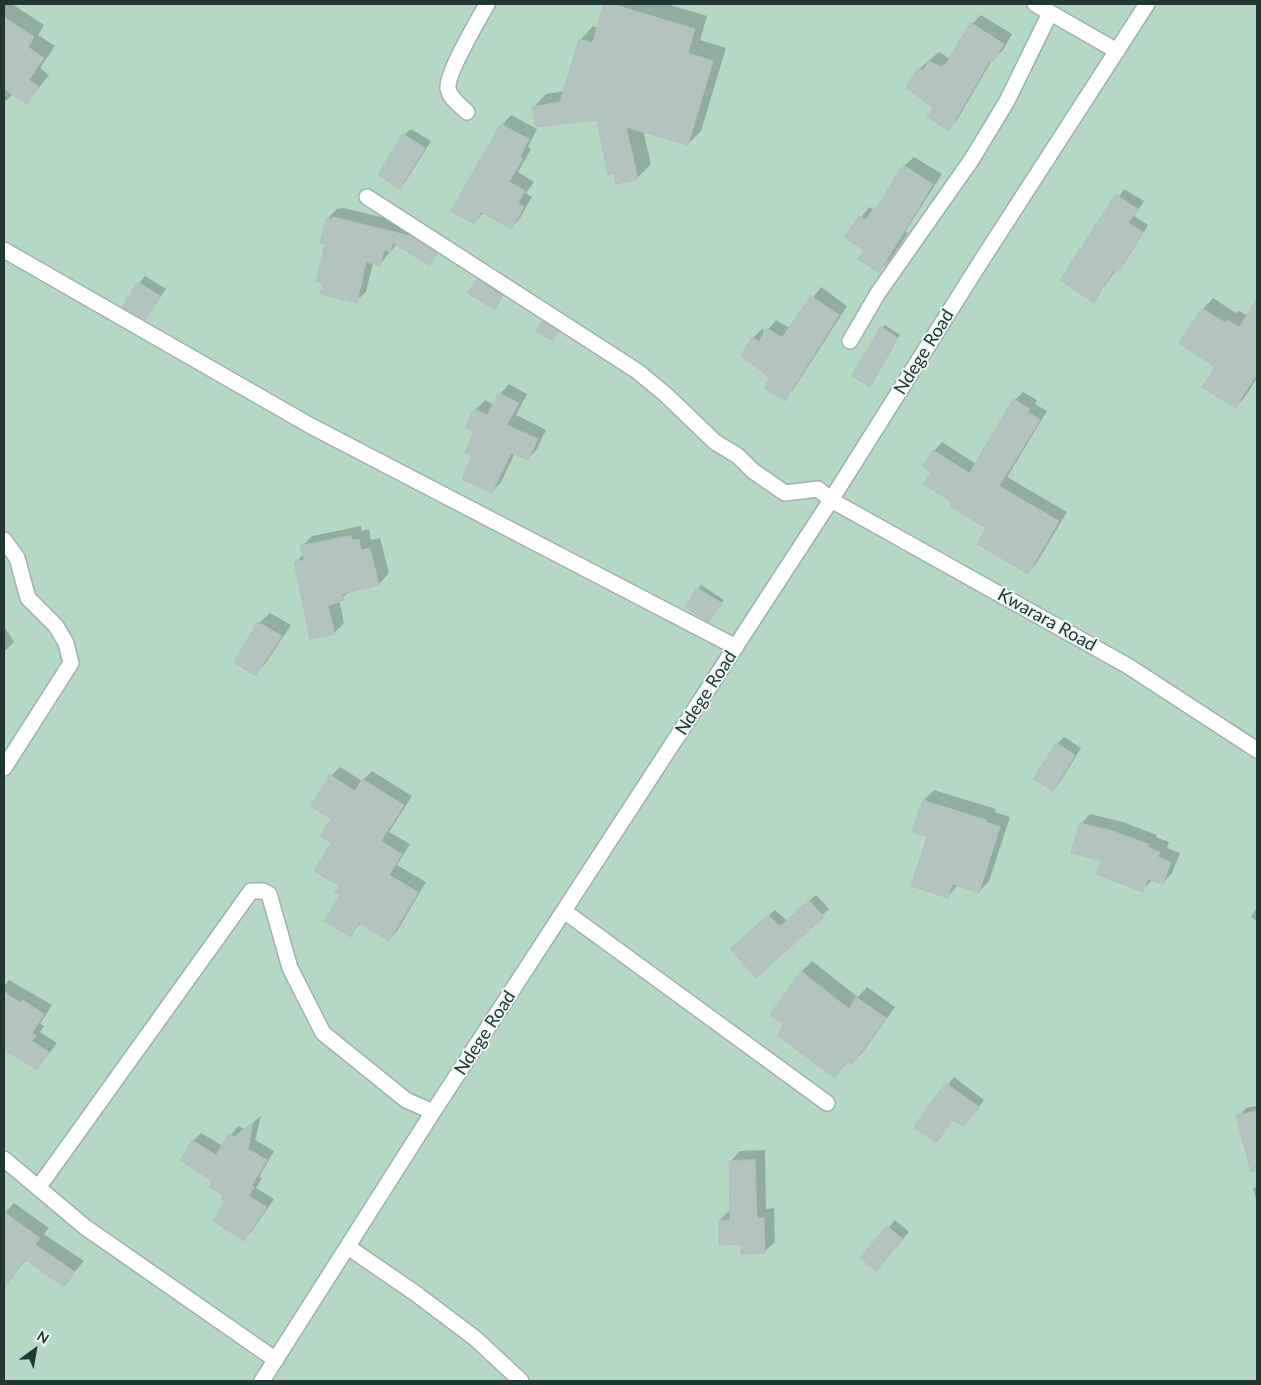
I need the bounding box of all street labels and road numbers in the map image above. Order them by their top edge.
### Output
street label: Ndege Road [889,305,959,399]
street label: Kwarara Road [994,584,1100,656]
street label: Ndege Road [671,647,741,739]
street label: Ndege Road [450,987,520,1079]

